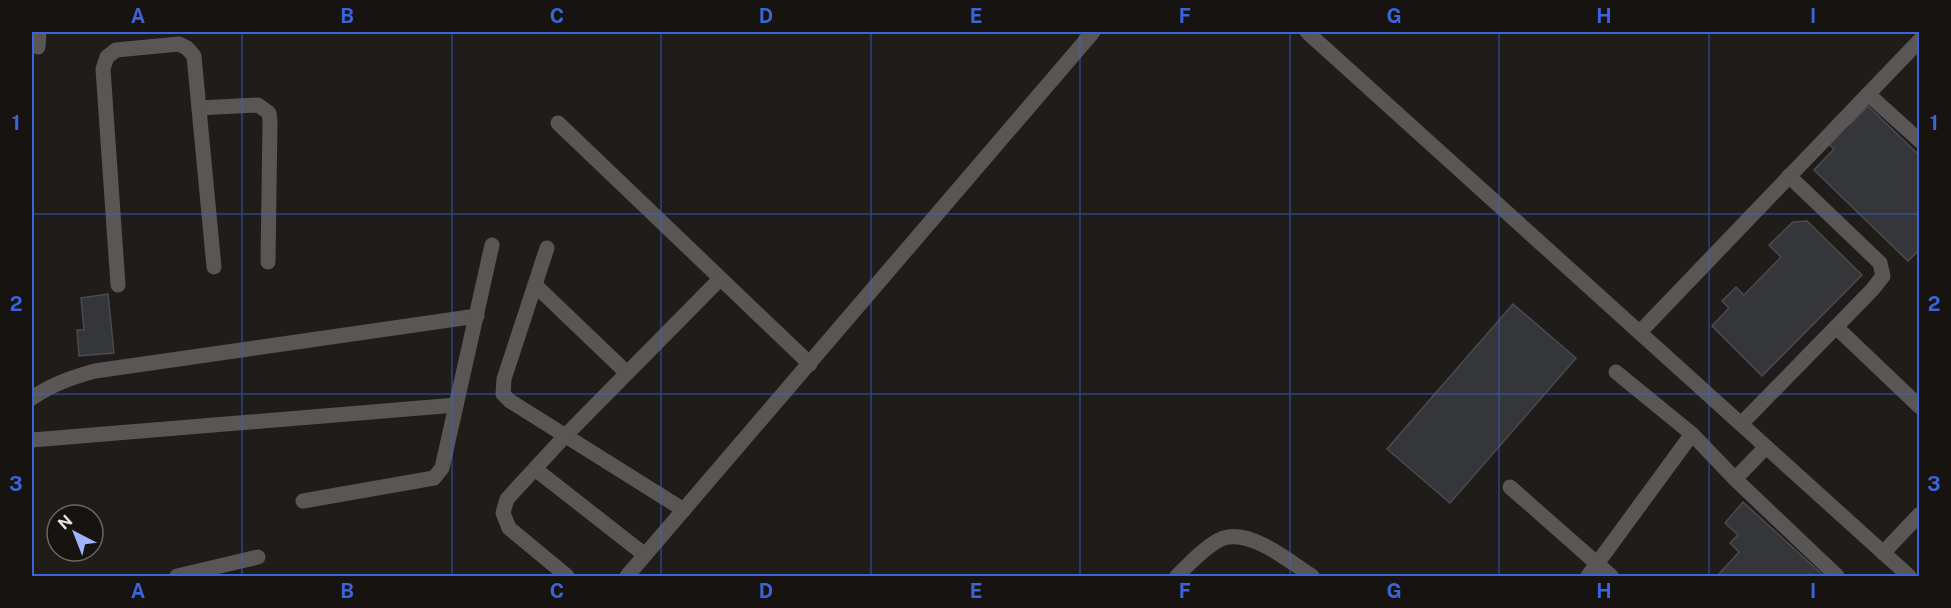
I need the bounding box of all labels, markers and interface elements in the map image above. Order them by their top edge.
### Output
text: A [131,4,145,28]
text: B [340,4,354,28]
text: C [550,4,564,28]
text: D [759,4,773,28]
text: E [970,4,982,28]
text: F [1179,4,1191,28]
text: G [1386,4,1402,28]
text: H [1596,4,1612,28]
text: I [1810,4,1816,28]
text: 1 [12,111,20,135]
text: 1 [1930,111,1938,135]
text: 2 [10,292,22,316]
text: 2 [1928,292,1940,316]
text: 3 [9,472,23,496]
text: 3 [1927,472,1941,496]
north arrow [45,503,105,563]
text: N [54,511,76,533]
text: A [131,579,145,603]
text: B [340,579,354,603]
text: C [550,579,564,603]
text: D [759,579,773,603]
text: E [970,579,982,603]
text: F [1179,579,1191,603]
text: G [1386,579,1402,603]
text: H [1596,579,1612,603]
text: I [1810,579,1816,603]

